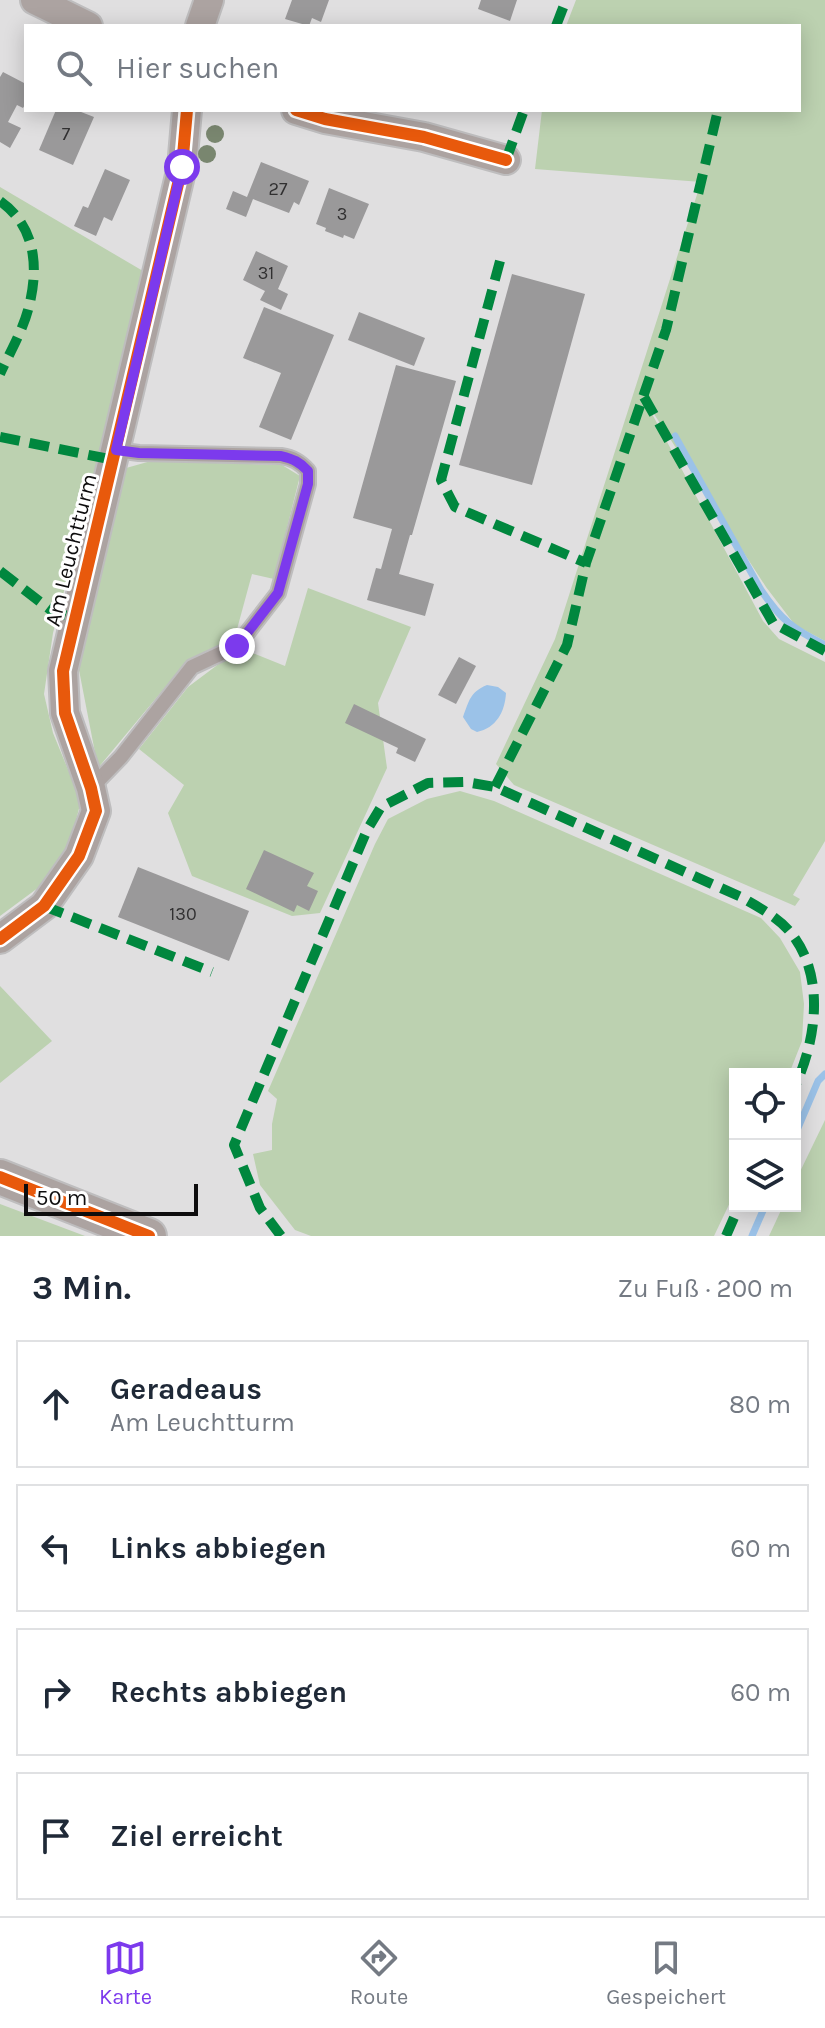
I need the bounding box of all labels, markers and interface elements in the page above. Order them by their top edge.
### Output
search box [24,24,801,112]
icon: search [52,46,96,90]
text: Hier suchen [116,50,279,86]
house number: 7 [62,123,71,145]
route start [164,149,200,185]
house number: 27 [269,178,288,200]
house number: 3 [337,203,347,225]
house number: 31 [258,262,274,284]
street label: Am Leuchtturm [39,471,103,629]
route end [219,628,255,664]
house number: 130 [169,903,197,925]
map controls [729,1068,801,1212]
button: locate [729,1068,801,1140]
button: layers [729,1140,801,1212]
scale bar [24,1180,198,1216]
text: 50 m [36,1185,87,1211]
text: 3 Min. [32,1268,131,1308]
text: Zu Fuß · 200 m [618,1273,793,1304]
text: Geradeaus [110,1371,262,1407]
icon: ahead [34,1382,78,1426]
text: 80 m [729,1389,791,1420]
text: Am Leuchtturm [110,1407,295,1438]
icon: left [34,1526,78,1570]
text: Links abbiegen [110,1530,327,1566]
text: 60 m [730,1533,791,1564]
icon: right [34,1670,78,1714]
text: Rechts abbiegen [110,1674,347,1710]
text: 60 m [730,1677,791,1708]
icon: arrive [34,1814,78,1858]
text: Ziel erreicht [110,1818,283,1854]
tab: Karte [99,1936,152,2010]
tab: Route [350,1936,408,2010]
tab: Gespeichert [606,1936,726,2010]

